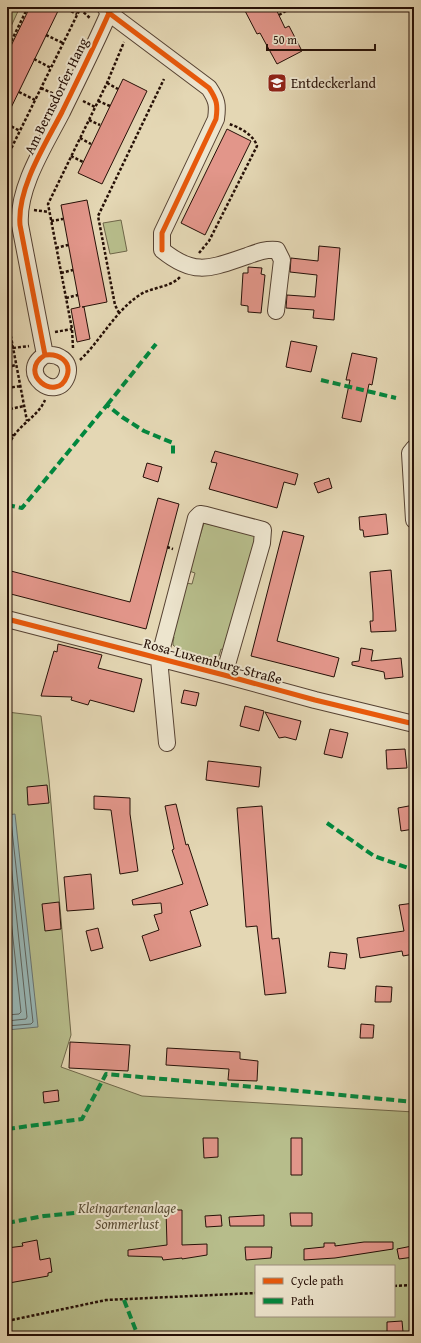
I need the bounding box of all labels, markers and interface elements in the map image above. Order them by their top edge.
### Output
scale bar [267,26,375,52]
text: 50 m [273,31,297,48]
street label: Am Bernsdorfer Hang [19,34,93,158]
school or university icon: Entdeckerland [266,72,288,94]
place label: Entdeckerland [291,73,376,93]
street label: Rosa-Luxemburg-Straße [141,633,285,689]
park label: Kleingartenanlage Sommerlust [77,1198,176,1234]
legend [255,1265,395,1317]
text: Cycle path [291,1272,344,1289]
text: Path [291,1292,314,1309]

